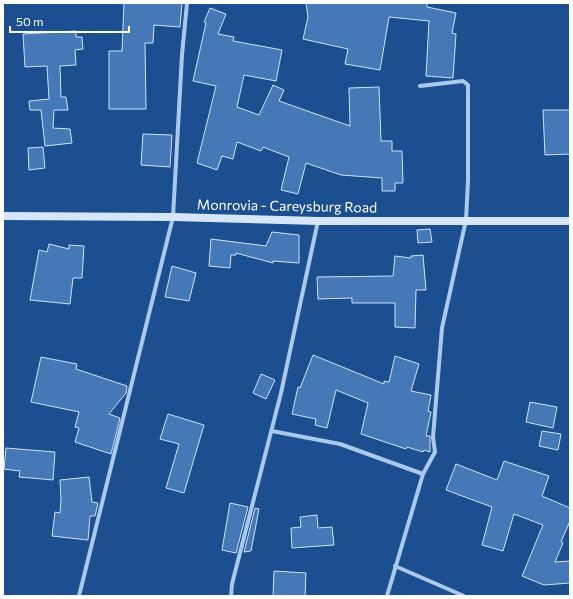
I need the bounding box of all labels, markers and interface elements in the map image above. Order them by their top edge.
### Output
scale bar [10,8,129,34]
text: 50 m [16,14,44,28]
street label: Monrovia - Careysburg Road [197,195,377,216]

